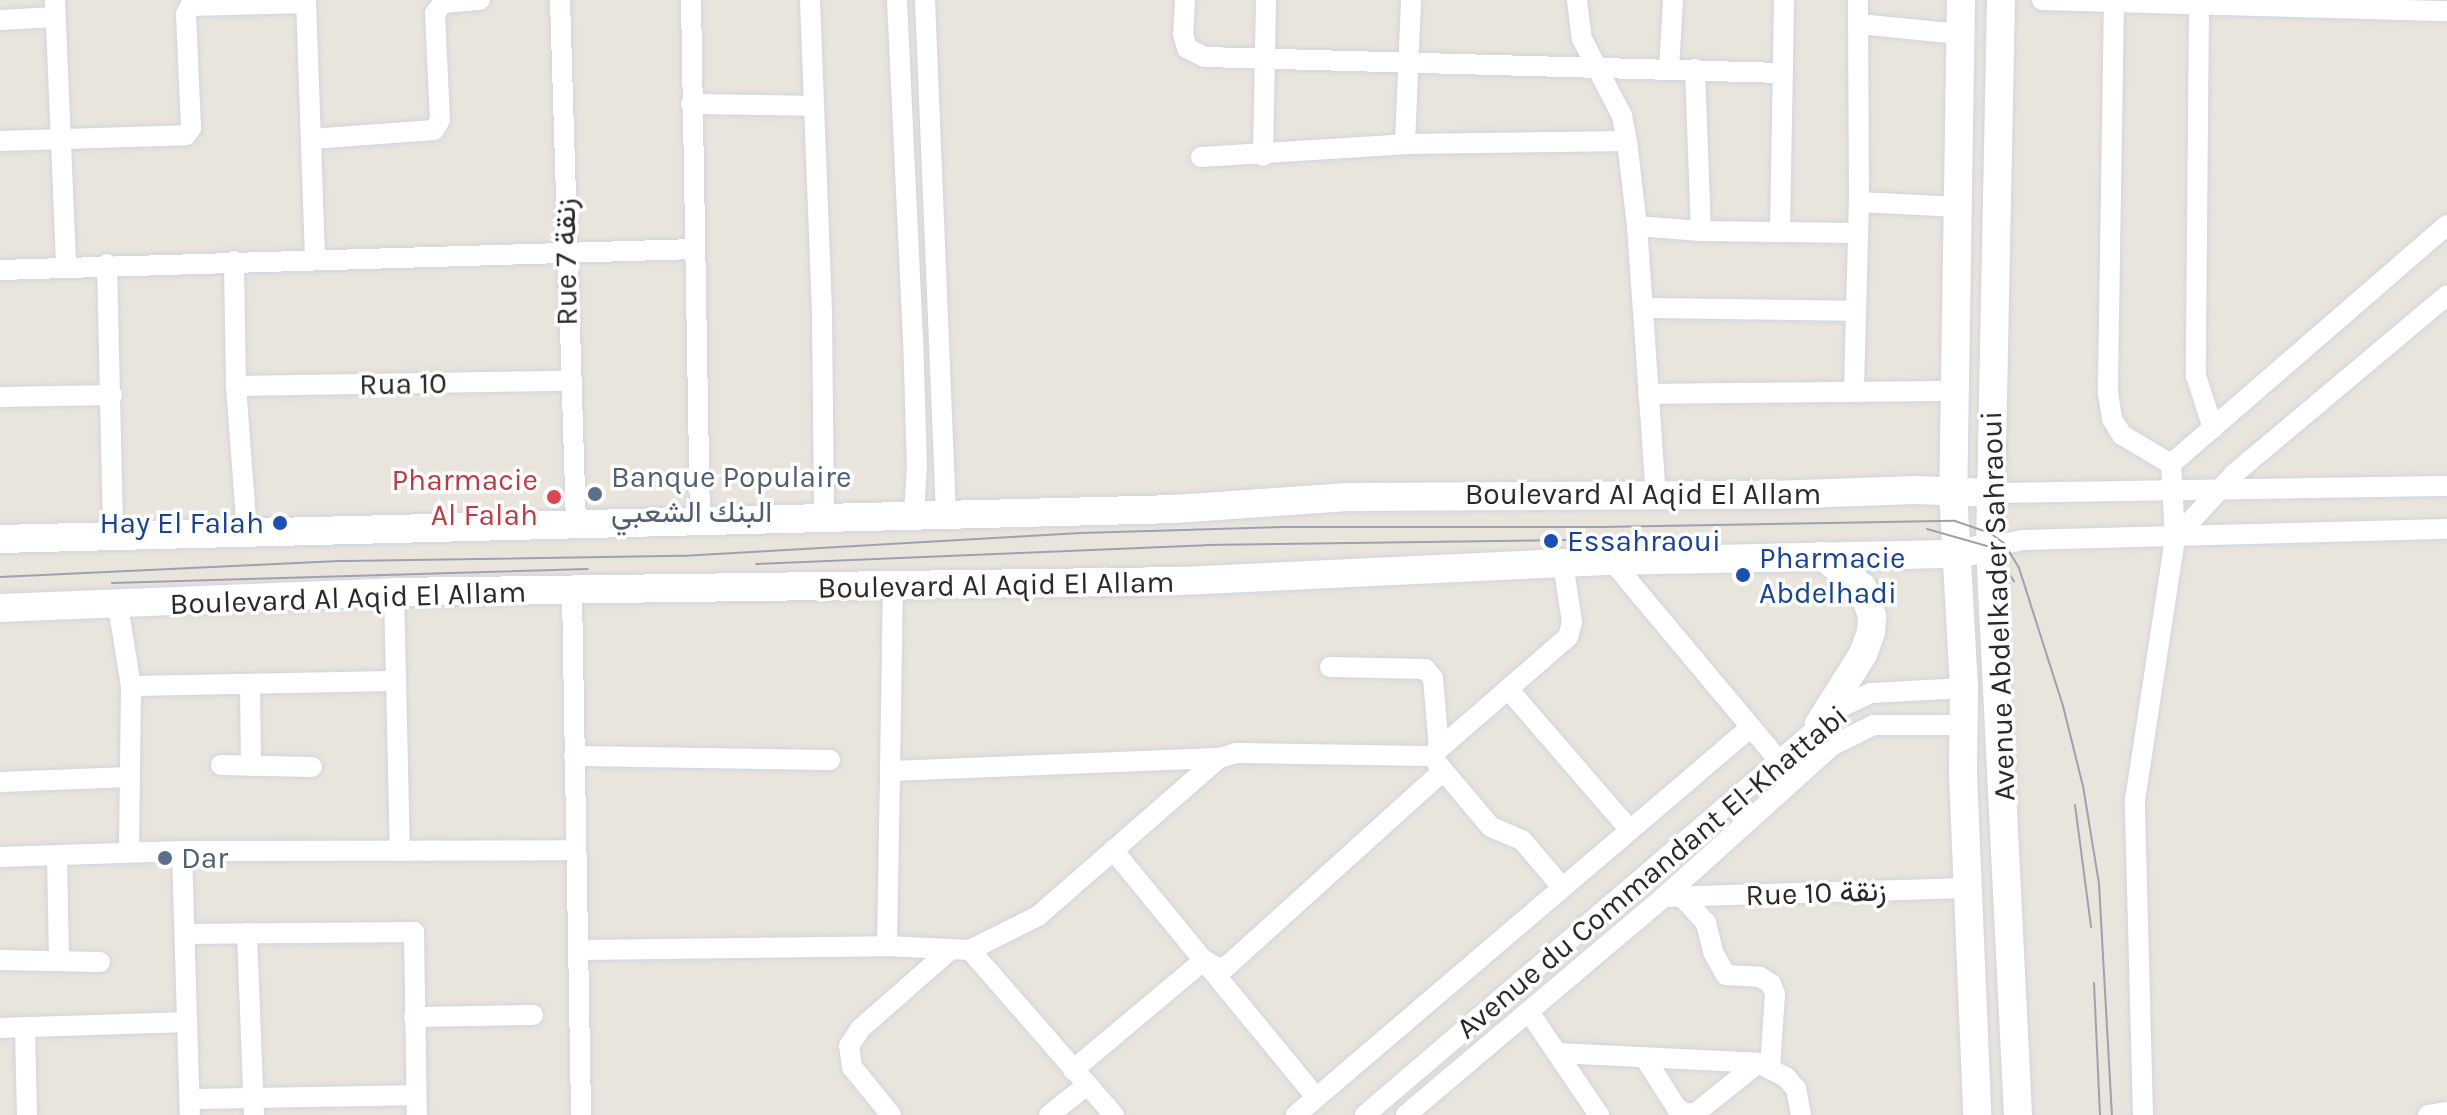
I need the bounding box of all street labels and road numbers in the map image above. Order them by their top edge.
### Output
street label: Rue 7 زنقة [547,198,585,326]
street label: Rua 10 [359,365,447,403]
street label: Avenue Abdelkader Sahraoui [1973,410,2023,802]
street label: Boulevard Al Aqid El Allam [1465,476,1821,512]
street label: Boulevard Al Aqid El Allam [817,564,1175,606]
street label: Boulevard Al Aqid El Allam [169,574,527,622]
street label: Avenue du Commandant El-Khattabi [1449,698,1855,1046]
street label: Rue 10 زنقة [1745,873,1887,913]

